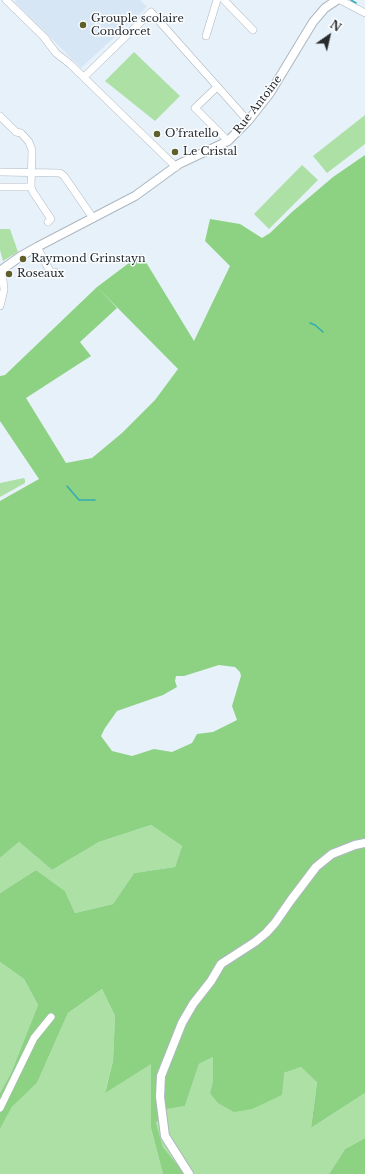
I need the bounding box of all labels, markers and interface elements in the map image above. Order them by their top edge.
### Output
place label: Grouple scolaire Condorcet [91,12,184,38]
north arrow [309,16,349,56]
text: N [328,17,344,35]
marker: Grouple scolaire Condorcet [78,20,88,30]
street label: Rue Antoine [231,73,285,137]
place label: O’fratello [165,127,219,141]
marker: O’fratello [152,129,162,139]
place label: Le Cristal [183,145,237,159]
marker: Le Cristal [170,147,180,157]
place label: Raymond Grinstayn [31,252,145,266]
marker: Raymond Grinstayn [18,254,28,264]
place label: Roseaux [17,267,64,281]
marker: Roseaux [4,269,14,279]

